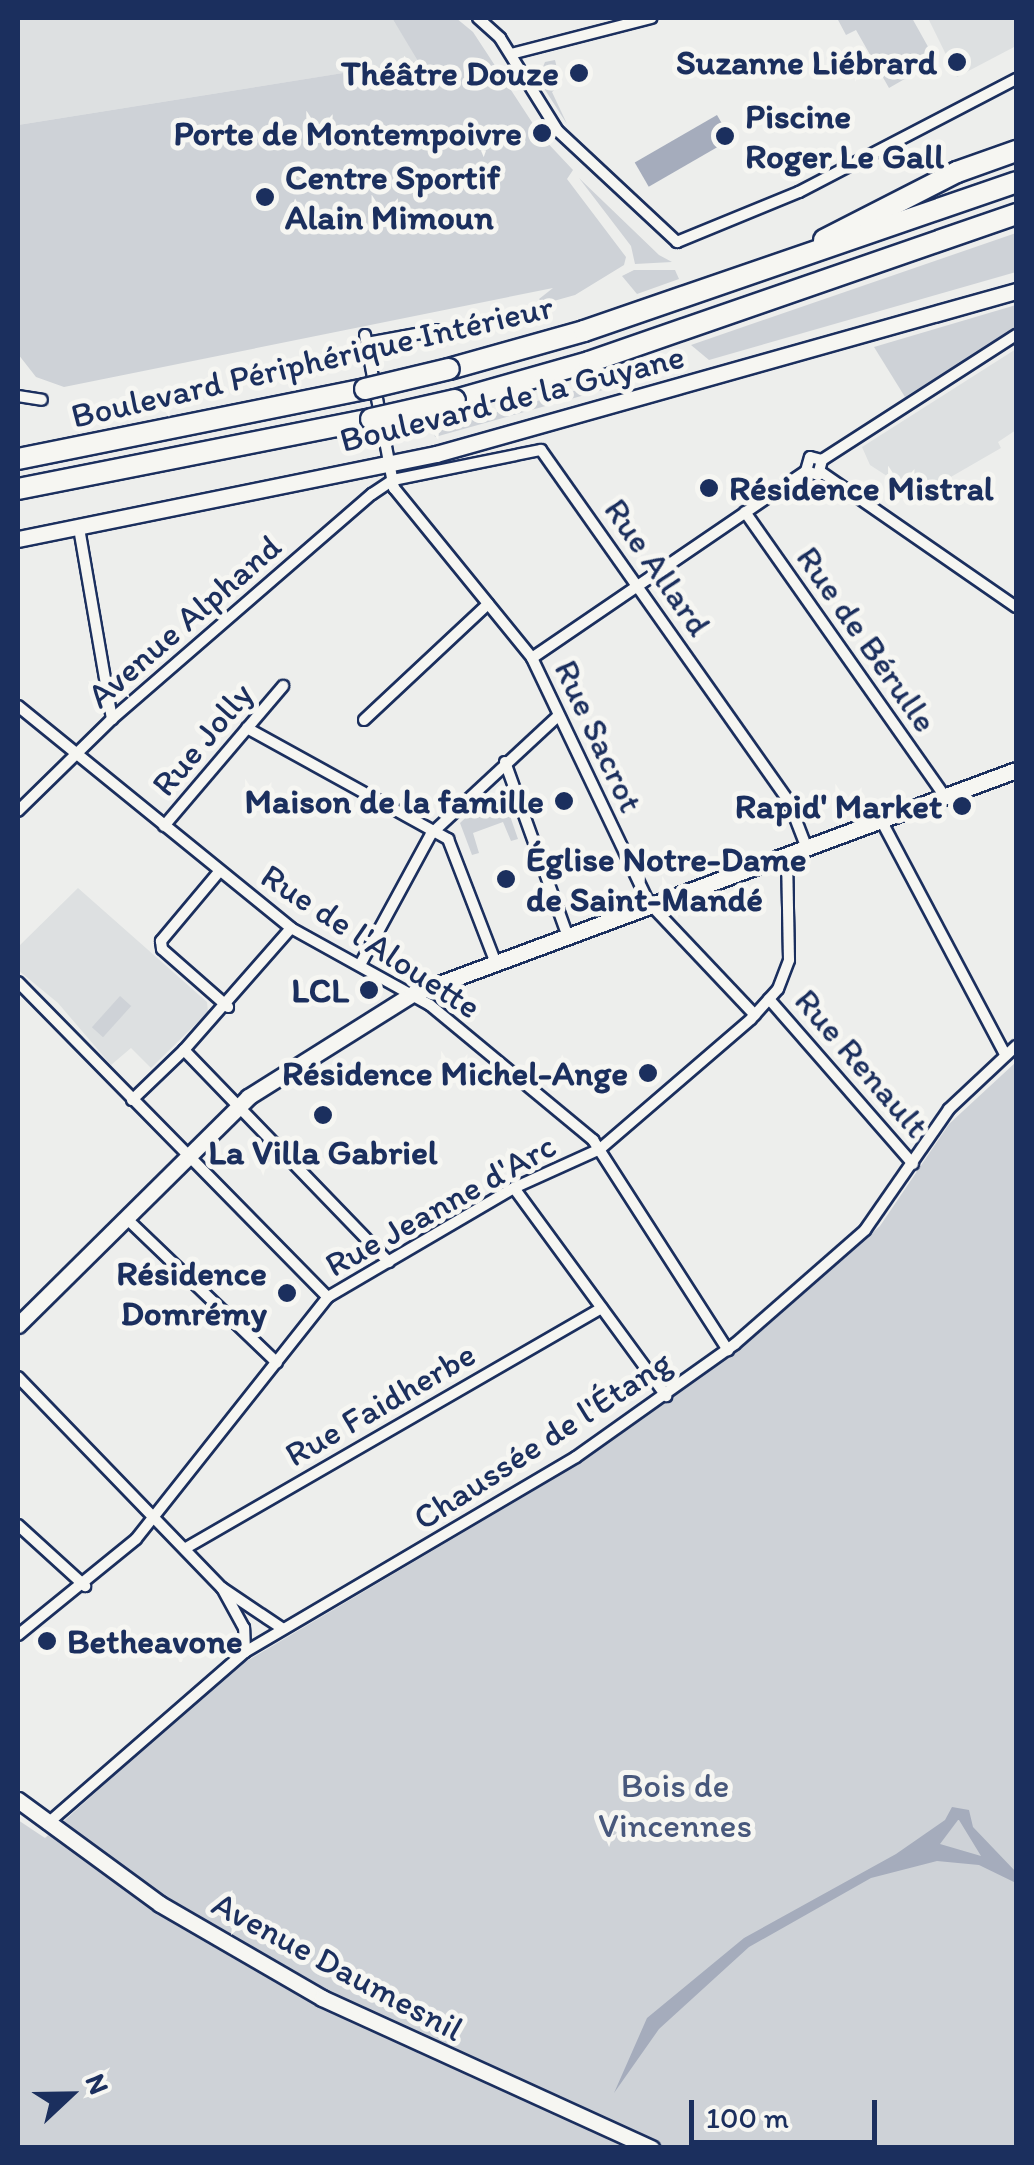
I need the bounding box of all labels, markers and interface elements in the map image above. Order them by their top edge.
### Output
place label: Suzanne Liébrard [676,41,937,83]
marker: Suzanne Liébrard [946,51,968,73]
place label: Théâtre Douze [341,52,559,94]
marker: Théâtre Douze [568,62,590,84]
place label: Piscine Roger Le Gall [745,95,944,177]
place label: Porte de Montempoivre [174,112,522,154]
marker: Porte de Montempoivre [531,122,553,144]
marker: Piscine Roger Le Gall [714,125,736,147]
place label: Centre Sportif Alain Mimoun [285,156,500,238]
marker: Centre Sportif Alain Mimoun [254,186,276,208]
street label: Boulevard Périphérique Intérieur [67,285,557,437]
street label: Boulevard de la Guyane [335,335,689,461]
place label: Résidence Mistral [729,467,994,509]
marker: Résidence Mistral [698,477,720,499]
street label: Rue Allard [595,490,721,644]
street label: Avenue Alphand [79,526,289,716]
street label: Rue de Bérulle [787,538,947,740]
street label: Rue Sacrot [545,653,653,819]
street label: Rue Jolly [142,674,262,804]
place label: Maison de la famille [245,780,544,822]
place label: Rapid' Market [735,785,942,827]
marker: Maison de la famille [553,790,575,812]
marker: Rapid' Market [951,795,973,817]
place label: Église Notre-Dame de Saint-Mandé [526,838,807,920]
street label: Rue de l'Alouette [253,854,489,1028]
marker: Église Notre-Dame de Saint-Mandé [495,868,517,890]
place label: LCL [291,969,349,1011]
marker: LCL [358,979,380,1001]
street label: Rue Renault [786,980,938,1146]
place label: Résidence Michel-Ange [281,1052,628,1094]
marker: Résidence Michel-Ange [637,1062,659,1084]
marker: La Villa Gabriel [312,1104,334,1126]
street label: Rue Jeanne d'Arc [317,1124,563,1286]
place label: La Villa Gabriel [209,1131,437,1173]
place label: Résidence Domrémy [116,1252,267,1334]
marker: Résidence Domrémy [276,1282,298,1304]
street label: Rue Faidherbe [278,1333,482,1475]
street label: Chaussée de l'Étang [405,1341,679,1539]
place label: Betheavone [67,1620,243,1662]
marker: Betheavone [36,1630,58,1652]
park label: Bois de Vincennes [598,1764,752,1846]
street label: Avenue Daumesnil [205,1882,471,2050]
north arrow [20,2045,120,2145]
text: N [79,2069,117,2099]
scale bar [694,2080,882,2142]
text: 100 m [706,2099,789,2136]

